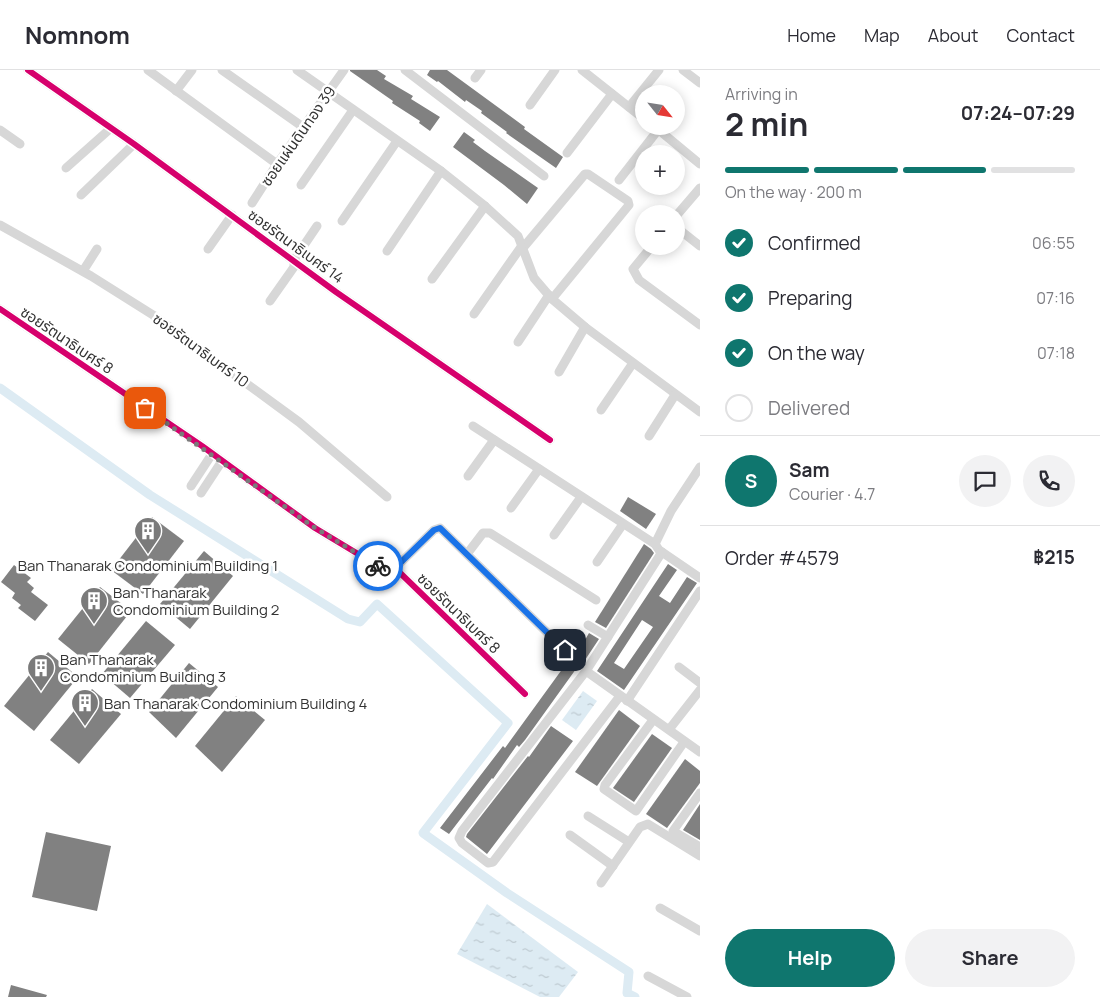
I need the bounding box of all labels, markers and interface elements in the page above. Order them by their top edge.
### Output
text: Nomnom [25,18,130,51]
text: Home [787,23,836,47]
text: Map [864,23,900,47]
text: About [928,23,978,47]
text: Contact [1006,23,1075,47]
street label: ซอยแผ่นดินทอง 39 [256,82,340,190]
text: Arriving in [725,83,798,105]
north arrow [635,85,685,135]
map controls [635,85,685,255]
text: 07:24–07:29 [961,100,1075,126]
text: 2 min [725,102,808,146]
button: + [635,145,685,195]
text: On the way · 200 m [725,181,862,203]
street label: ซอยรัตนาธิเบศร์ 14 [244,204,348,288]
button: − [635,205,685,255]
icon: check [725,229,753,257]
text: Confirmed [768,230,861,256]
text: 06:55 [1032,232,1075,254]
icon: check [725,284,753,312]
text: Preparing [768,285,853,311]
text: 07:16 [1036,287,1075,309]
street label: ซอยรัตนาธิเบศร์ 8 [16,301,118,379]
street label: ซอยรัตนาธิเบศร์ 10 [149,308,253,392]
icon: check [725,339,753,367]
text: On the way [768,340,865,366]
text: 07:18 [1037,342,1075,364]
pin [124,387,166,429]
icon: bag [131,394,159,422]
text: Delivered [768,395,850,421]
button: chat [959,455,1011,507]
button: phone [1023,455,1075,507]
text: Sam [789,457,830,483]
text: S [745,468,757,494]
text: Courier · 4.7 [789,483,875,505]
building icon: Ban Thanarak Condominium Building 1 [133,516,163,555]
courier [353,541,403,591]
text: ฿215 [1033,544,1075,570]
text: Order #4579 [725,545,839,571]
icon: bike [364,552,392,580]
place label: Ban Thanarak Condominium Building 1 [18,555,278,576]
street label: ซอยรัตนาธิเบศร์ 8 [413,568,505,658]
place label: Ban Thanarak Condominium Building 2 [113,582,279,620]
building icon: Ban Thanarak Condominium Building 2 [79,586,109,625]
pin [544,629,586,671]
icon: home [551,636,579,664]
place label: Ban Thanarak Condominium Building 3 [60,649,226,687]
building icon: Ban Thanarak Condominium Building 3 [26,653,56,692]
building icon: Ban Thanarak Condominium Building 4 [70,688,100,727]
place label: Ban Thanarak Condominium Building 4 [104,693,368,714]
button: Help [725,929,895,987]
button: Share [905,929,1075,987]

